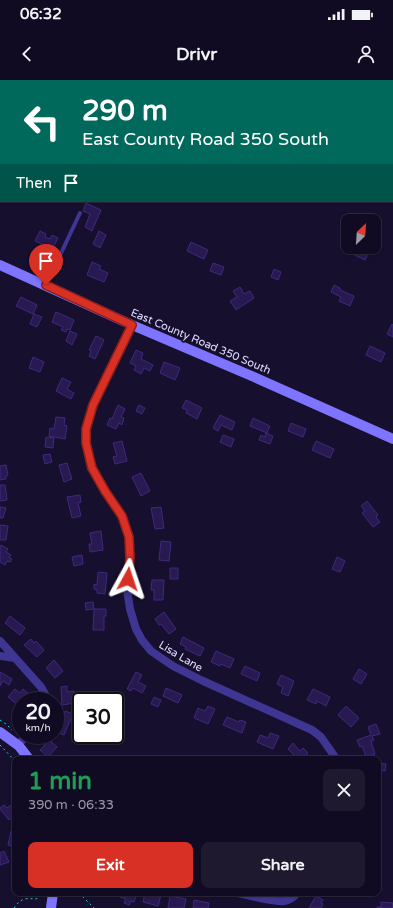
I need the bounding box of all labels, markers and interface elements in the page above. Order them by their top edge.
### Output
text: 06:32 [20,5,62,23]
icon: back [16,43,38,65]
text: Drivr [176,43,217,65]
icon: person [355,43,377,65]
text: 290 m [82,94,168,128]
icon: left [16,96,68,148]
text: East County Road 350 South [82,128,329,150]
icon: arrive [60,172,82,194]
text: Then [16,174,52,192]
north arrow [341,214,381,254]
map controls [341,214,381,254]
pin [29,244,63,285]
icon: arrive [35,250,57,272]
street label: East County Road 350 South [129,306,273,377]
position arrow [107,558,149,600]
street label: Lisa Lane [156,638,205,675]
speed limit sign: 30 [72,692,124,744]
text: 20 [25,701,51,725]
text: km/h [25,722,51,734]
text: 1 min [28,767,92,796]
button: close [323,769,365,811]
text: 390 m · 06:33 [28,797,114,813]
button: Exit [28,842,193,888]
button: Share [201,842,365,888]

